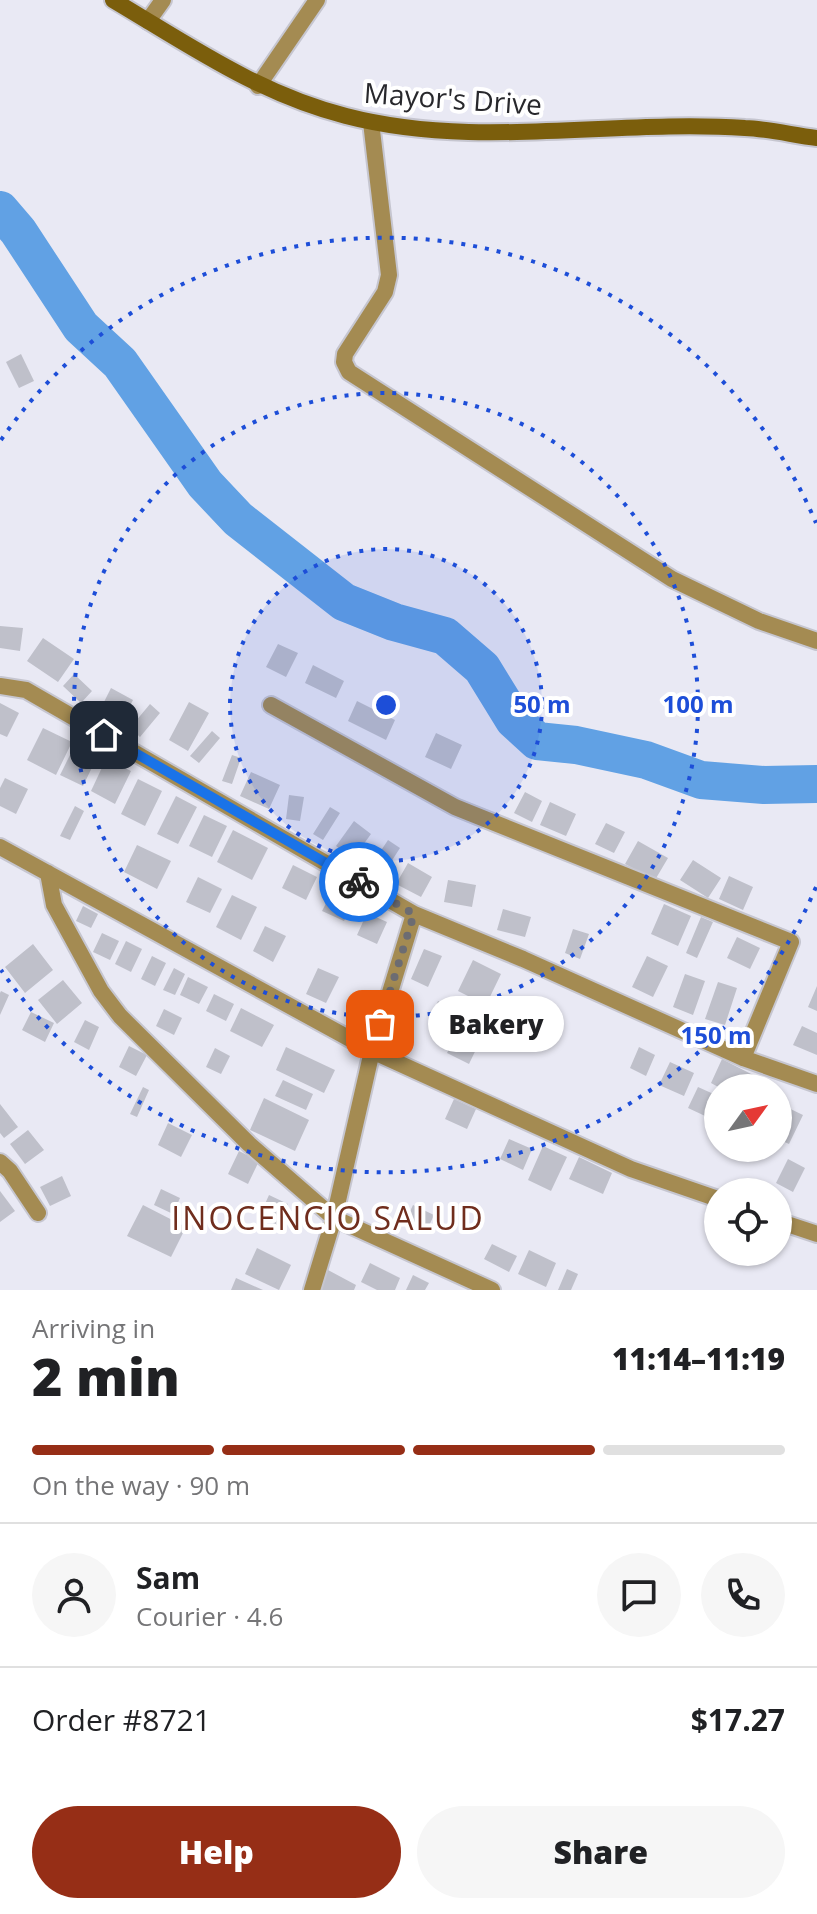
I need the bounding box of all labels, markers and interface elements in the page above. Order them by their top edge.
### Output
street label: Mayor's Drive [363,73,543,123]
text: 50 m [513,687,571,720]
text: 100 m [663,687,733,720]
centre of rings [372,691,400,719]
pin [70,701,138,769]
icon: home [82,713,126,757]
courier [319,842,399,922]
icon: bike [337,860,381,904]
pin [346,990,414,1058]
callout: Bakery [428,996,564,1052]
icon: bag [358,1002,402,1046]
text: Bakery [449,1006,544,1042]
text: 150 m [681,1018,751,1051]
north arrow [704,1074,792,1162]
map controls [704,1074,792,1266]
button: locate [704,1178,792,1266]
district label: INOCENCIO SALUD [171,1196,485,1239]
text: Arriving in [32,1310,155,1346]
text: 11:14–11:19 [612,1338,785,1379]
text: 2 min [32,1340,180,1411]
text: On the way · 90 m [32,1467,250,1503]
button: person [32,1553,116,1637]
button: chat [597,1553,681,1637]
button: phone [701,1553,785,1637]
text: Sam [136,1557,200,1598]
text: Courier · 4.6 [136,1598,283,1634]
text: Order #8721 [32,1699,211,1740]
text: $17.27 [691,1699,785,1740]
button: Help [32,1806,401,1898]
button: Share [417,1806,785,1898]

